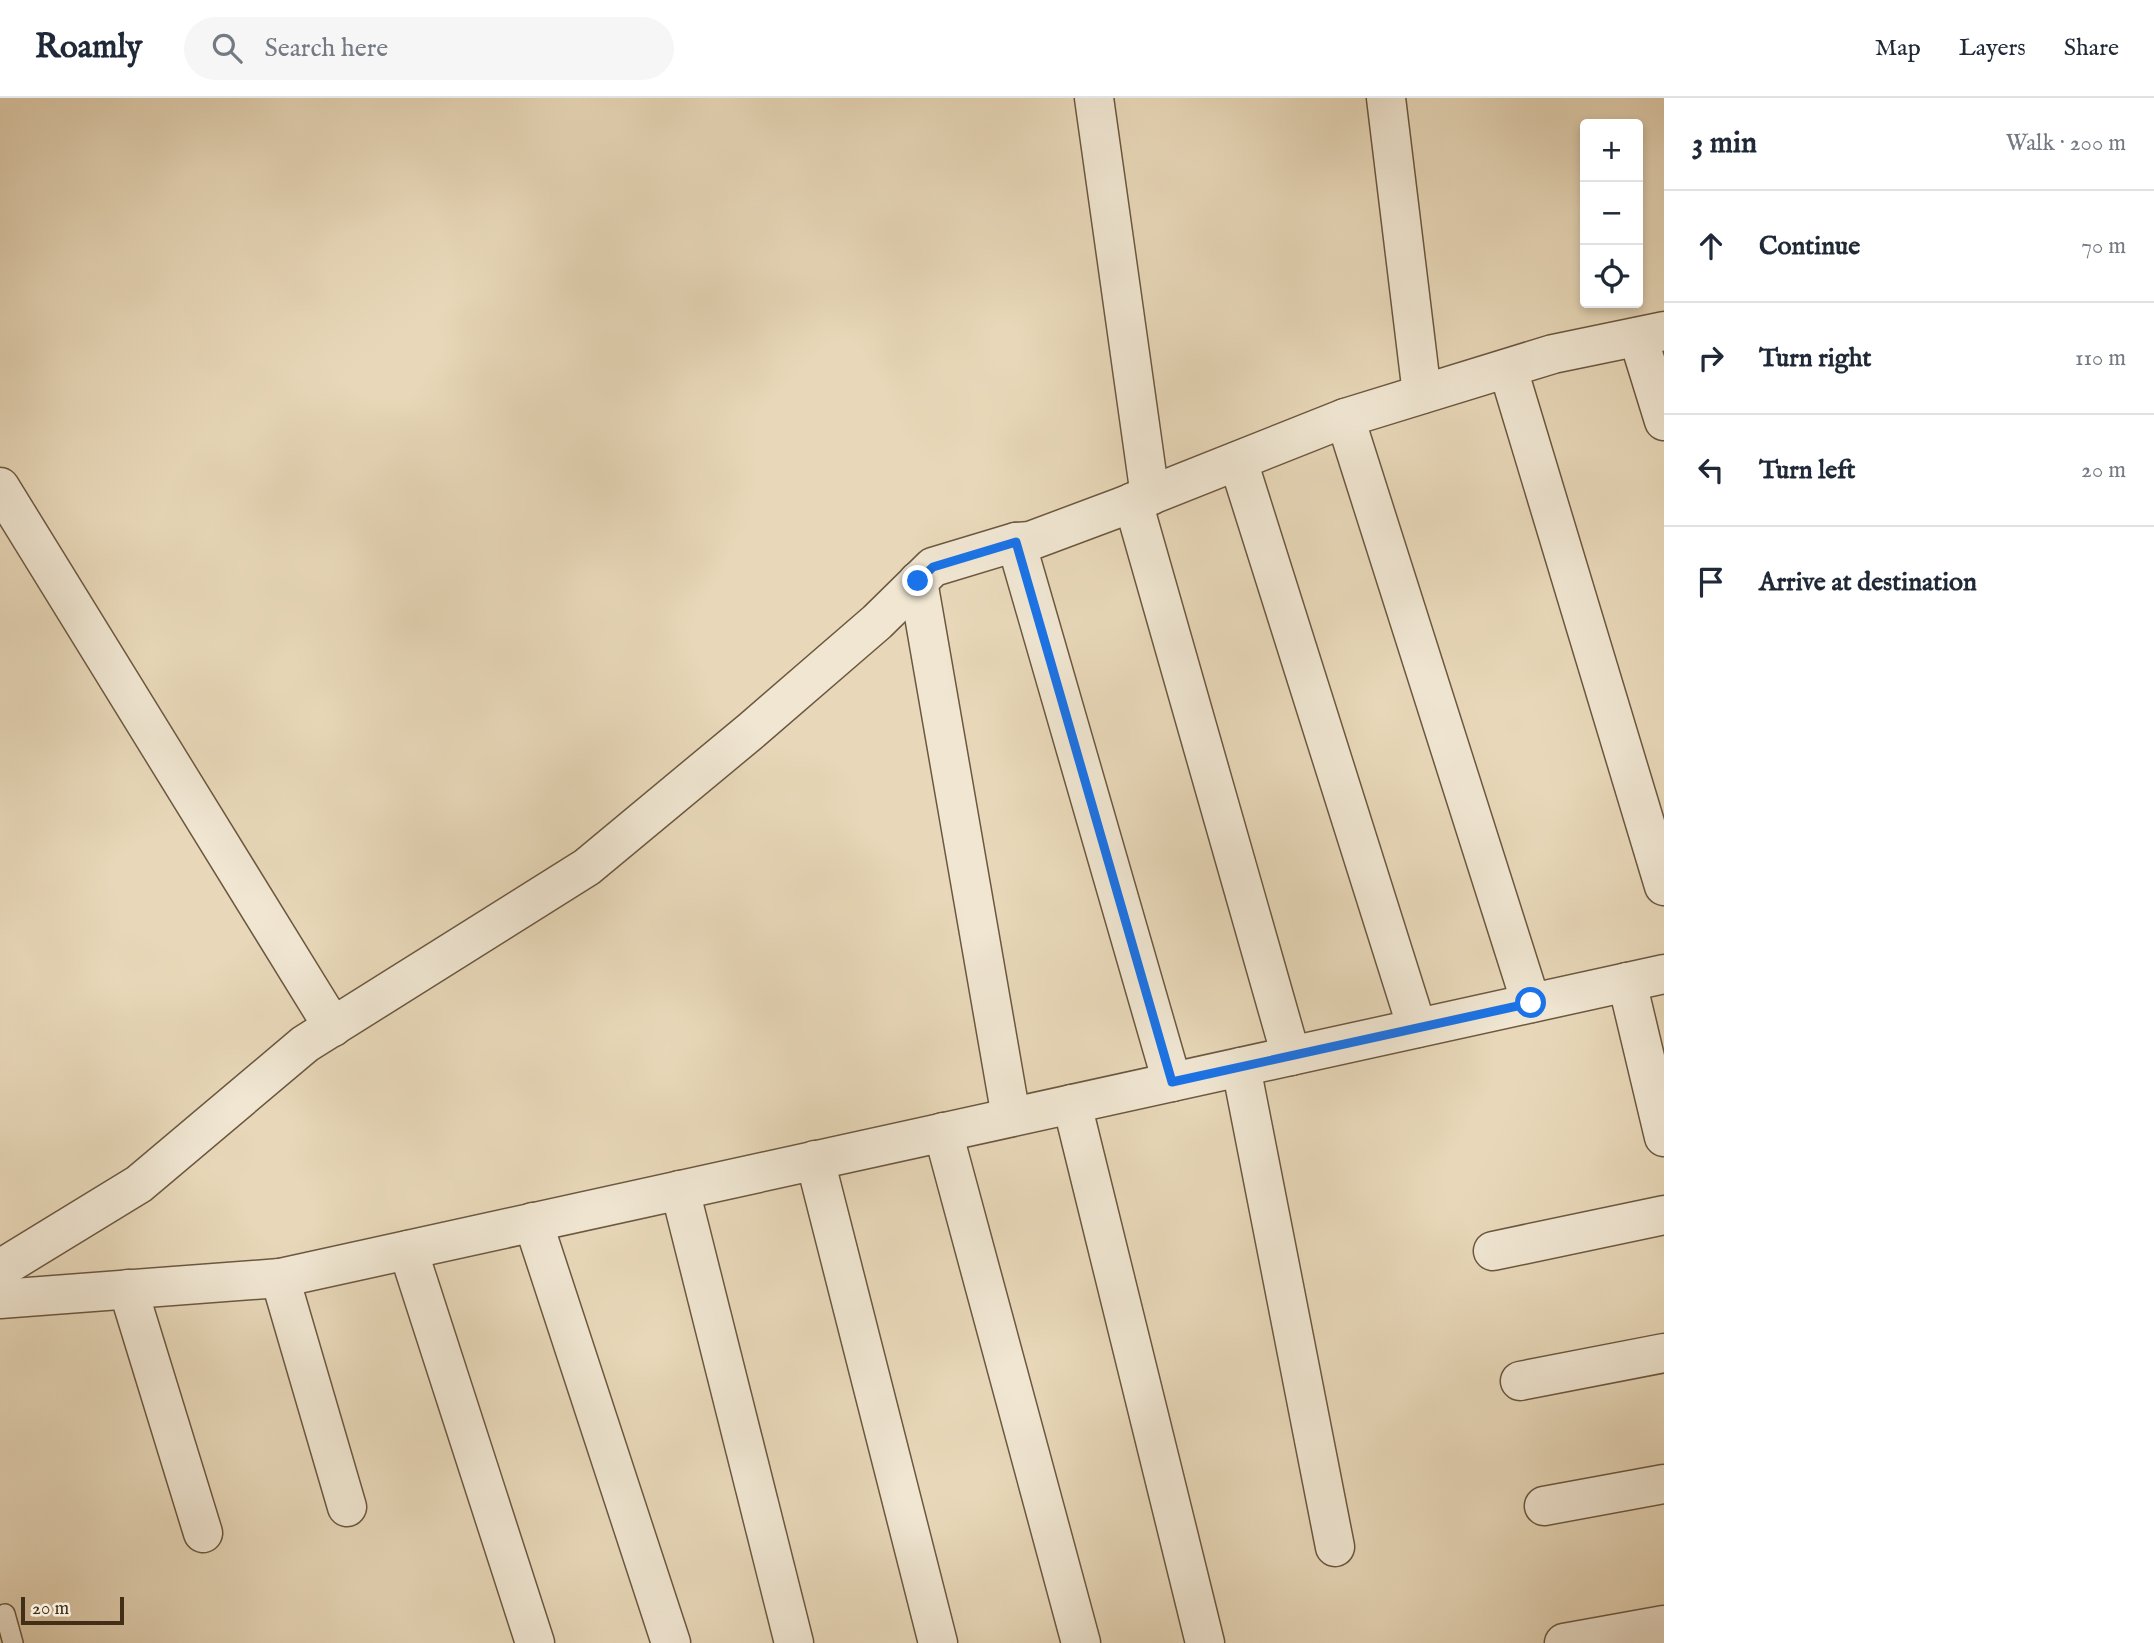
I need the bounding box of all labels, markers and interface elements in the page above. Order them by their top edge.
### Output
search box [184,17,674,80]
text: Roamly [35,27,142,69]
icon: search [208,29,246,67]
text: Search here [264,32,388,65]
text: Map [1875,33,1921,64]
text: Layers [1959,33,2026,64]
text: Share [2064,33,2119,64]
map controls [1580,119,1643,308]
button: + [1580,119,1643,182]
text: 3 min [1692,125,1757,163]
text: Walk · 200 m [2006,129,2126,158]
button: − [1580,182,1643,245]
icon: ahead [1692,227,1730,265]
text: Continue [1759,230,1860,263]
text: 70 m [2081,232,2126,261]
button: locate [1580,245,1643,308]
icon: right [1692,339,1730,377]
text: Turn right [1759,342,1872,375]
text: 110 m [2075,344,2126,373]
icon: left [1692,451,1730,489]
text: Turn left [1759,454,1856,487]
text: 20 m [2081,456,2126,485]
icon: arrive [1692,563,1730,601]
route end [902,565,933,596]
text: Arrive at destination [1759,566,1977,599]
route start [1515,987,1546,1018]
scale bar [21,1594,124,1626]
text: 20 m [32,1597,69,1621]

